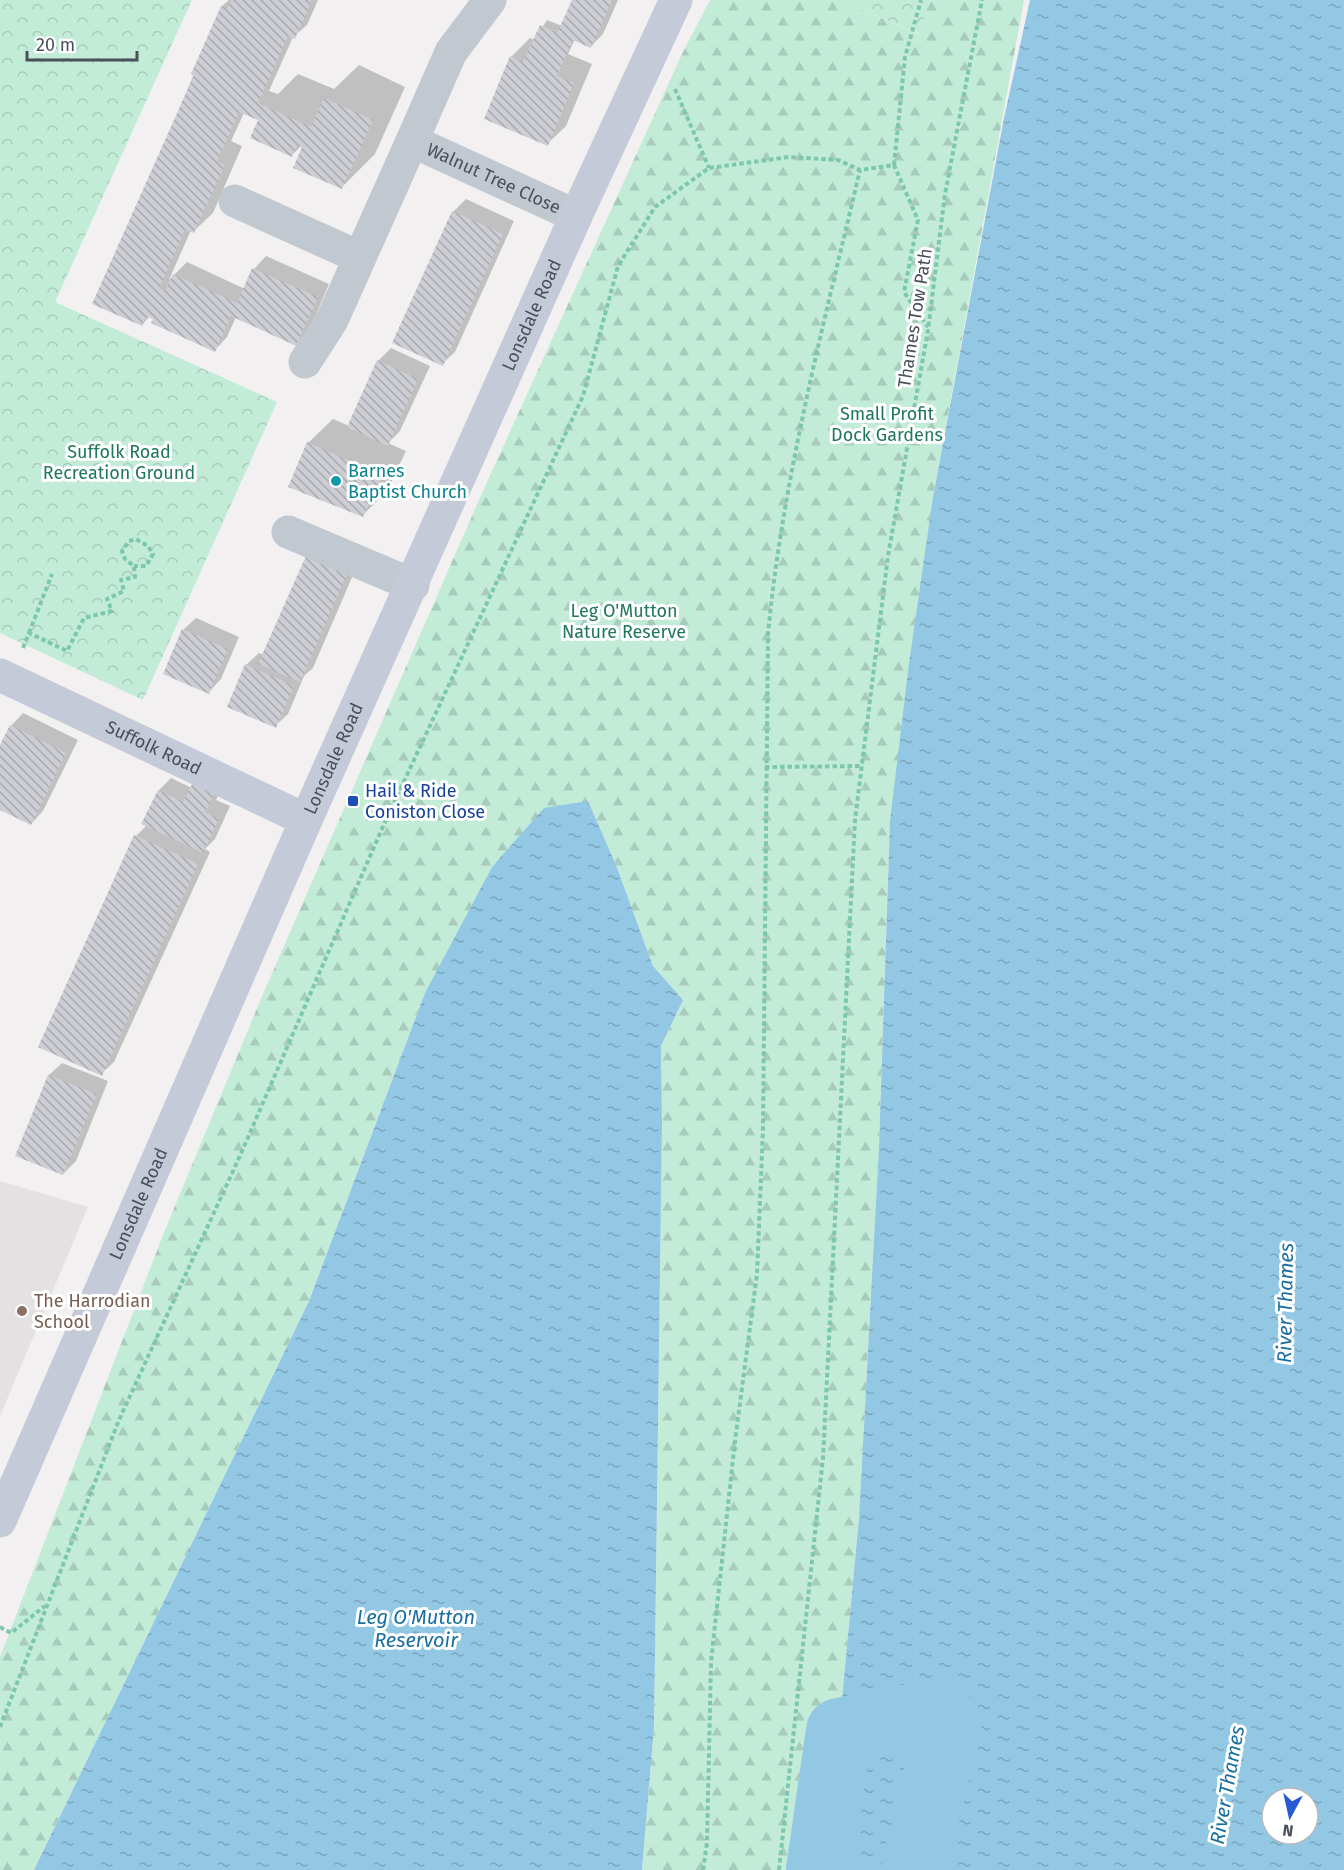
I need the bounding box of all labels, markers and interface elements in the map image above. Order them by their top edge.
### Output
scale bar [27,24,136,62]
text: 20 m [36,34,75,56]
street label: Walnut Tree Close [423,138,564,219]
street label: Thames Tow Path [893,247,937,389]
street label: Lonsdale Road [497,256,566,374]
park label: Small Profit Dock Gardens [831,403,943,446]
park label: Suffolk Road Recreation Ground [43,441,195,484]
place label: Barnes Baptist Church [348,460,467,503]
marker: Barnes Baptist Church [329,474,343,488]
park label: Leg O'Mutton Nature Reserve [562,600,686,643]
street label: Lonsdale Road [299,700,368,818]
street label: Suffolk Road [102,716,205,780]
place label: Hail & Ride Coniston Close [365,780,485,823]
marker: Hail & Ride Coniston Close [346,794,360,808]
street label: Lonsdale Road [104,1145,172,1263]
water label: River Thames [1272,1243,1298,1363]
place label: The Harrodian School [34,1290,151,1333]
marker: The Harrodian School [15,1304,29,1318]
water label: Leg O'Mutton Reservoir [357,1605,475,1652]
water label: River Thames [1205,1724,1249,1846]
north arrow [1260,1786,1320,1846]
text: N [1281,1820,1295,1841]

